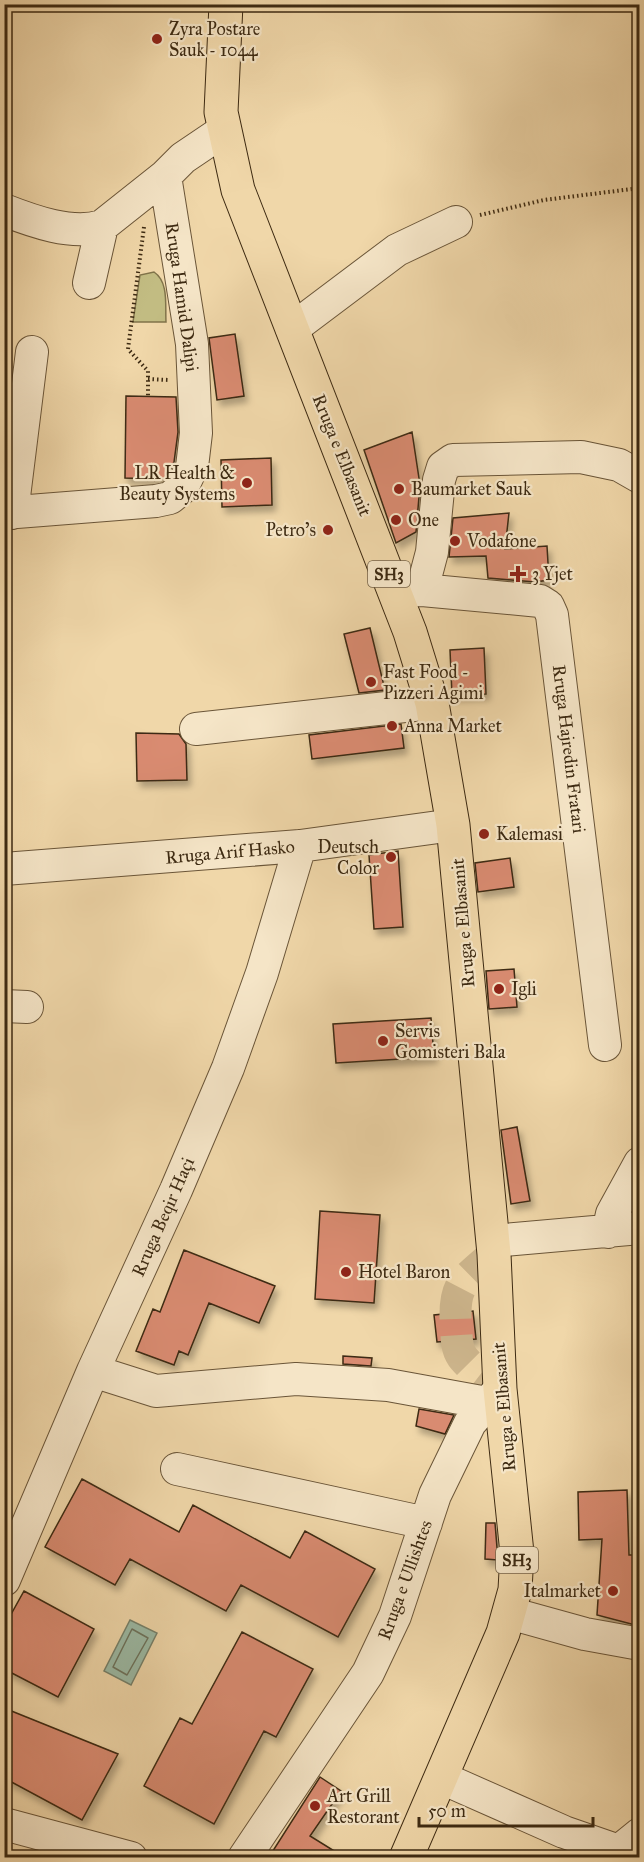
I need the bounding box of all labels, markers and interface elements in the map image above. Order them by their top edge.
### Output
place label: Zyra Postare Sauk - 1044 [169,18,260,61]
marker: Zyra Postare Sauk - 1044 [150,32,164,46]
street label: Rruga Hamid Dalipi [160,221,203,373]
street label: Rruga e Elbasanit [307,391,377,520]
place label: LR Health & Beauty Systems [119,462,235,505]
marker: LR Health & Beauty Systems [240,476,254,490]
place label: Baumarket Sauk [411,478,532,500]
marker: Baumarket Sauk [392,482,406,496]
place label: One [408,509,439,531]
marker: One [389,513,403,527]
place label: Petro's [265,519,316,541]
marker: Petro's [321,523,335,537]
place label: Vodafone [466,530,537,552]
marker: Vodafone [448,534,462,548]
road number: SH3 [368,561,410,587]
place label: 3 Yjet [532,563,573,585]
marker: 3 Yjet [509,565,527,583]
place label: Fast Food - Pizzeri Agimi [383,661,484,705]
street label: Rruga Hajredin Fratari [547,663,590,835]
marker: Fast Food - Pizzeri Agimi [364,675,378,689]
place label: Anna Market [403,715,503,737]
marker: Anna Market [385,719,399,733]
place label: Kalemasi [496,823,563,845]
marker: Kalemasi [477,827,491,841]
street label: Rruga Arif Hasko [164,835,296,870]
place label: Deutsch Color [317,836,379,879]
marker: Deutsch Color [384,850,398,864]
street label: Rruga e Elbasanit [446,857,481,989]
place label: Igli [511,978,537,1001]
marker: Igli [492,982,506,996]
place label: Servis Gomisteri Bala [395,1020,506,1063]
marker: Servis Gomisteri Bala [376,1034,390,1048]
street label: Rruga Beqir Haçi [127,1154,200,1280]
place label: Hotel Baron [358,1261,451,1283]
marker: Hotel Baron [339,1265,353,1279]
street label: Rruga e Elbasanit [487,1341,522,1473]
street label: Rruga e Ullishtes [373,1517,438,1643]
road number: SH3 [496,1547,538,1573]
place label: Italmarket [523,1580,602,1602]
marker: Italmarket [606,1584,620,1598]
place label: Art Grill Restorant [326,1785,400,1828]
scale bar [419,1790,593,1828]
marker: Art Grill Restorant [308,1799,322,1813]
text: 50 m [428,1800,466,1822]

